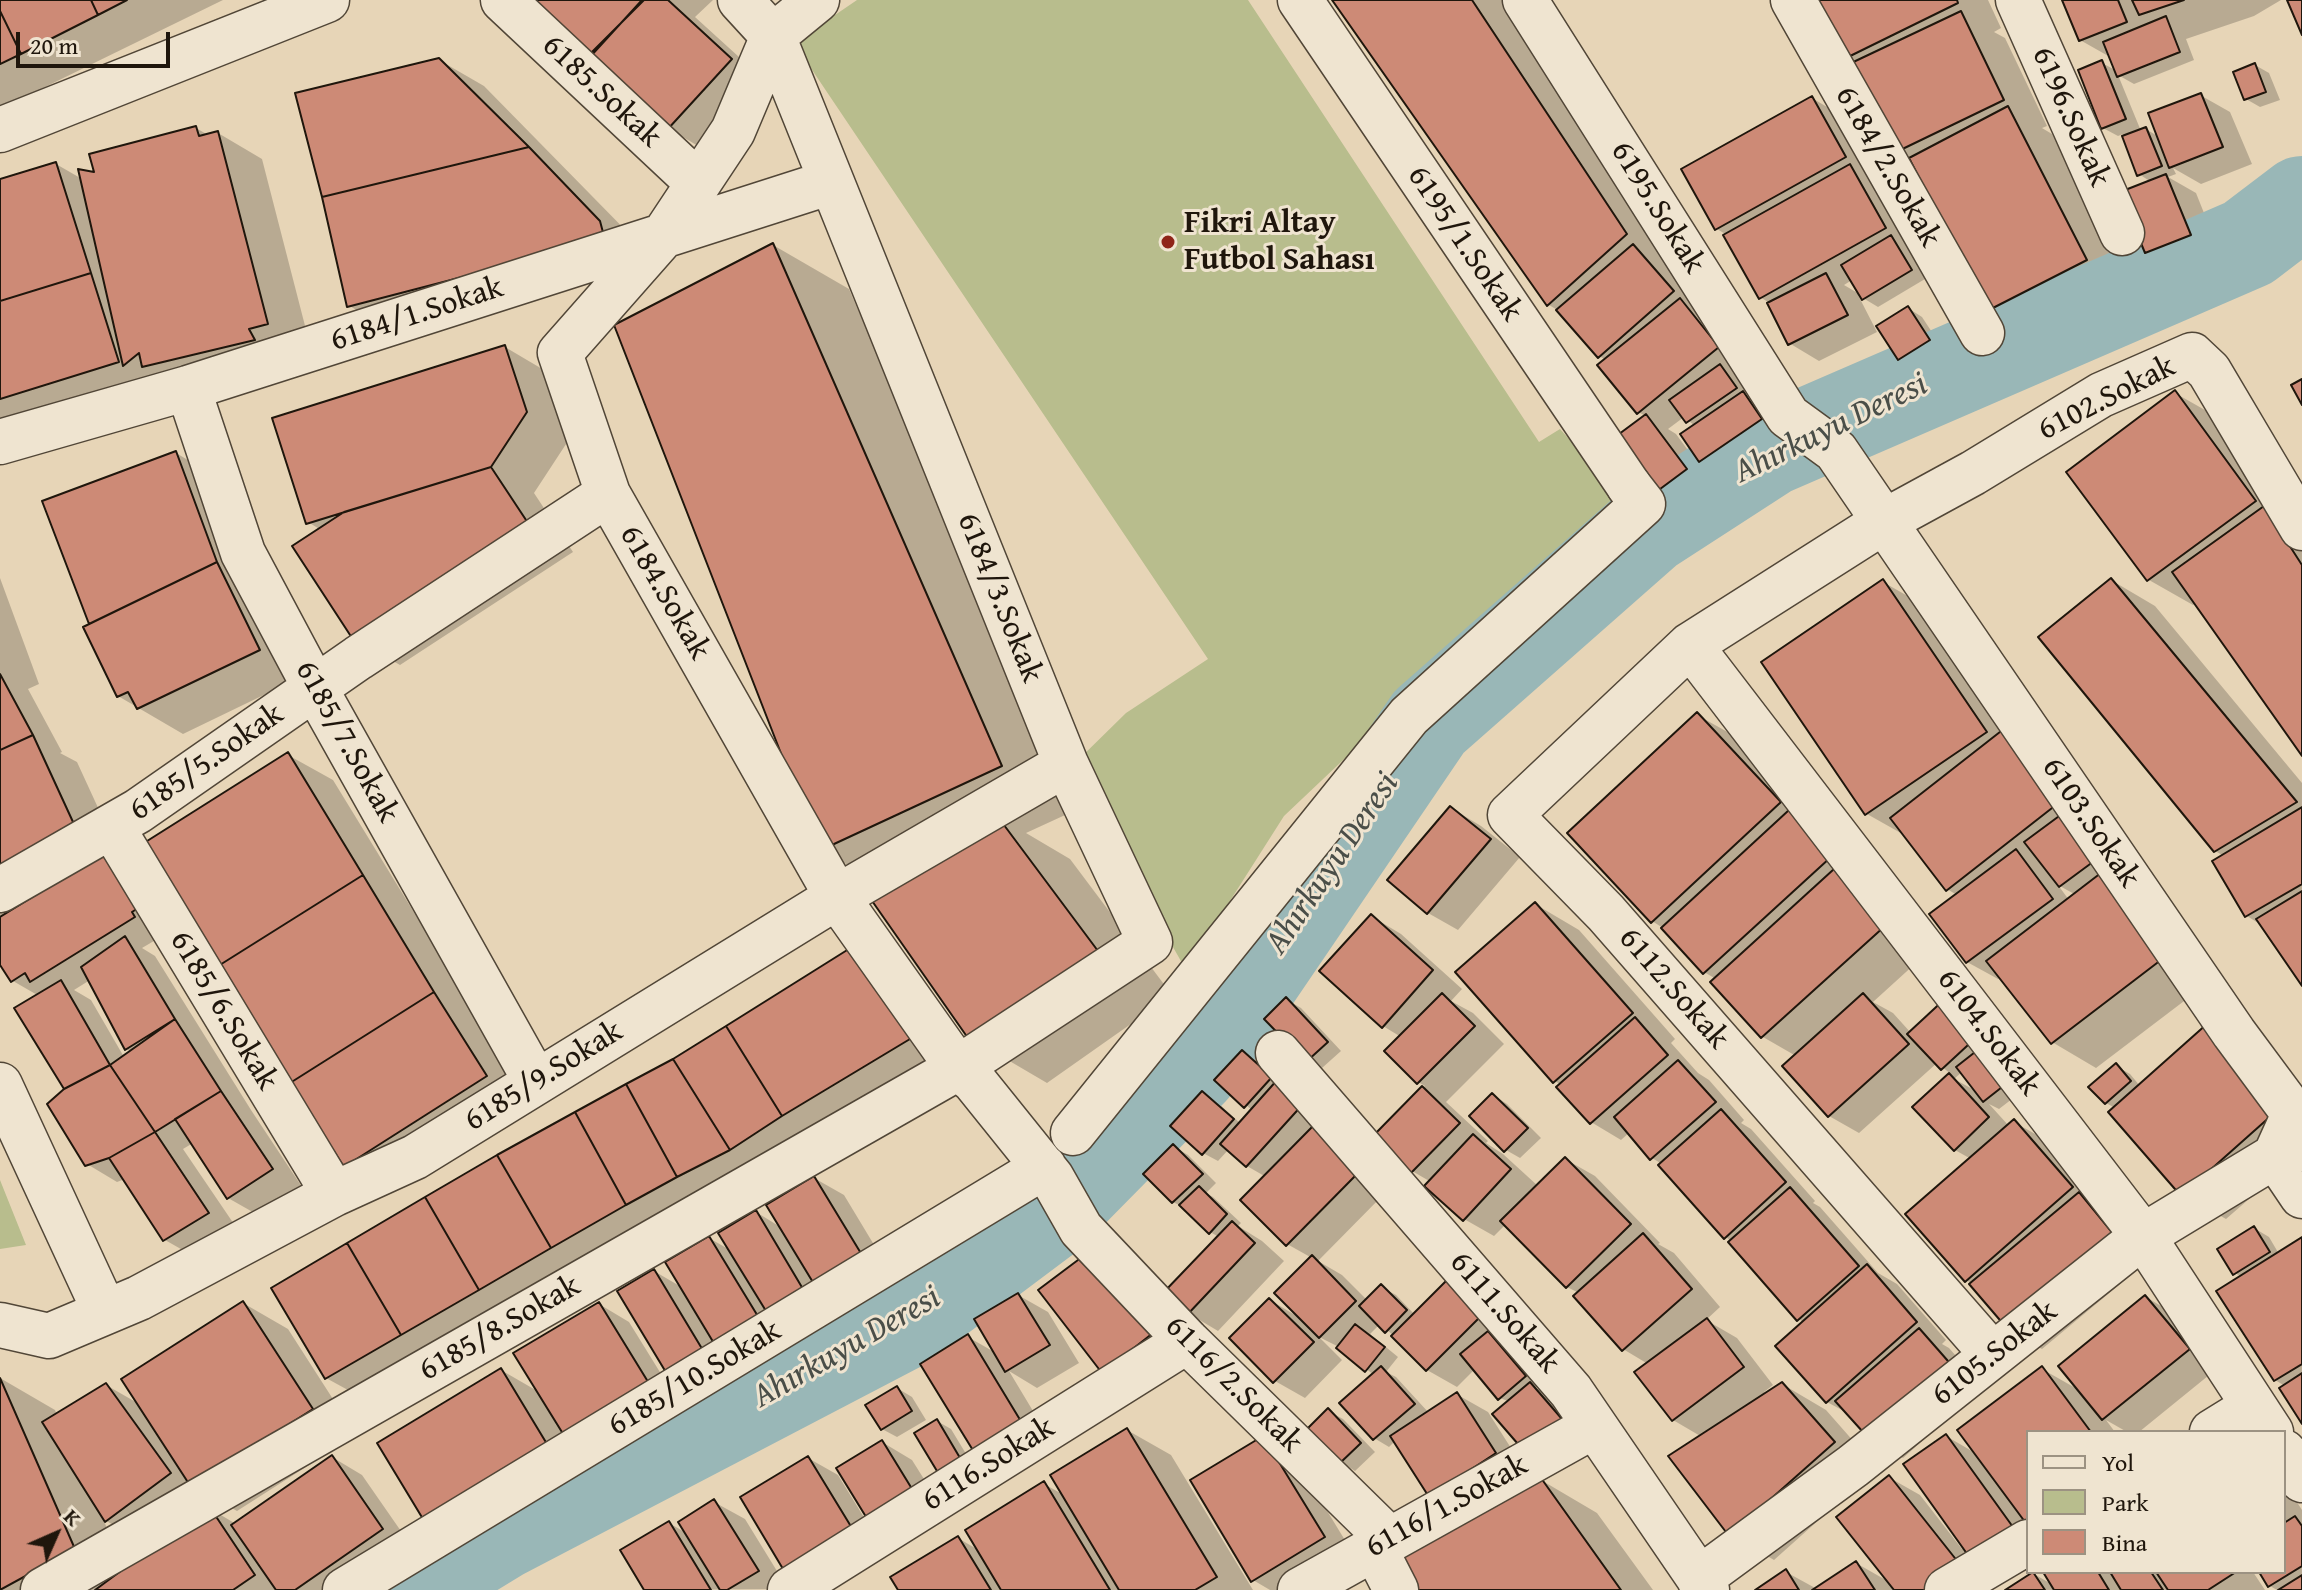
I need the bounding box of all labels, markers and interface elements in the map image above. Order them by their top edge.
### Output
scale bar [20,16,174,66]
street label: 6185.Sokak [533,27,669,157]
text: 20 m [30,28,78,63]
street label: 6196.Sokak [2022,41,2118,193]
street label: 6184/2.Sokak [1826,80,1948,254]
street label: 6195.Sokak [1601,135,1713,281]
street label: 6195/1.Sokak [1398,159,1530,329]
place label: Fikri Altay Futbol Sahası [1184,205,1375,280]
marker: Fikri Altay Futbol Sahası [1159,233,1177,251]
street label: 6184/1.Sokak [326,269,508,361]
street label: 6102.Sokak [2032,348,2182,450]
water label: Ahırkuyu Deresi [1728,365,1934,493]
street label: 6184/3.Sokak [948,508,1050,688]
street label: 6184.Sokak [610,519,718,667]
street label: 6185/7.Sokak [286,654,406,830]
street label: 6185/5.Sokak [122,696,292,830]
street label: 6103.Sokak [2032,751,2148,895]
water label: Ahırkuyu Deresi [1257,766,1409,962]
street label: 6112.Sokak [1610,920,1736,1058]
street label: 6185/6.Sokak [160,924,286,1098]
street label: 6104.Sokak [1928,962,2048,1104]
street label: 6185/9.Sokak [458,1013,630,1141]
street label: 6111.Sokak [1441,1244,1567,1382]
street label: 6185/8.Sokak [413,1268,587,1390]
water label: Ahırkuyu Deresi [746,1278,948,1418]
street label: 6105.Sokak [1924,1293,2066,1415]
street label: 6116/2.Sokak [1156,1308,1310,1462]
street label: 6185/10.Sokak [602,1312,788,1446]
street label: 6116.Sokak [916,1409,1062,1521]
legend [2026,1430,2286,1574]
text: Yol [2102,1445,2134,1480]
street label: 6116/1.Sokak [1359,1447,1535,1567]
text: Park [2102,1485,2148,1520]
north arrow [16,1494,96,1574]
text: K [57,1501,89,1533]
text: Bina [2102,1525,2147,1560]

